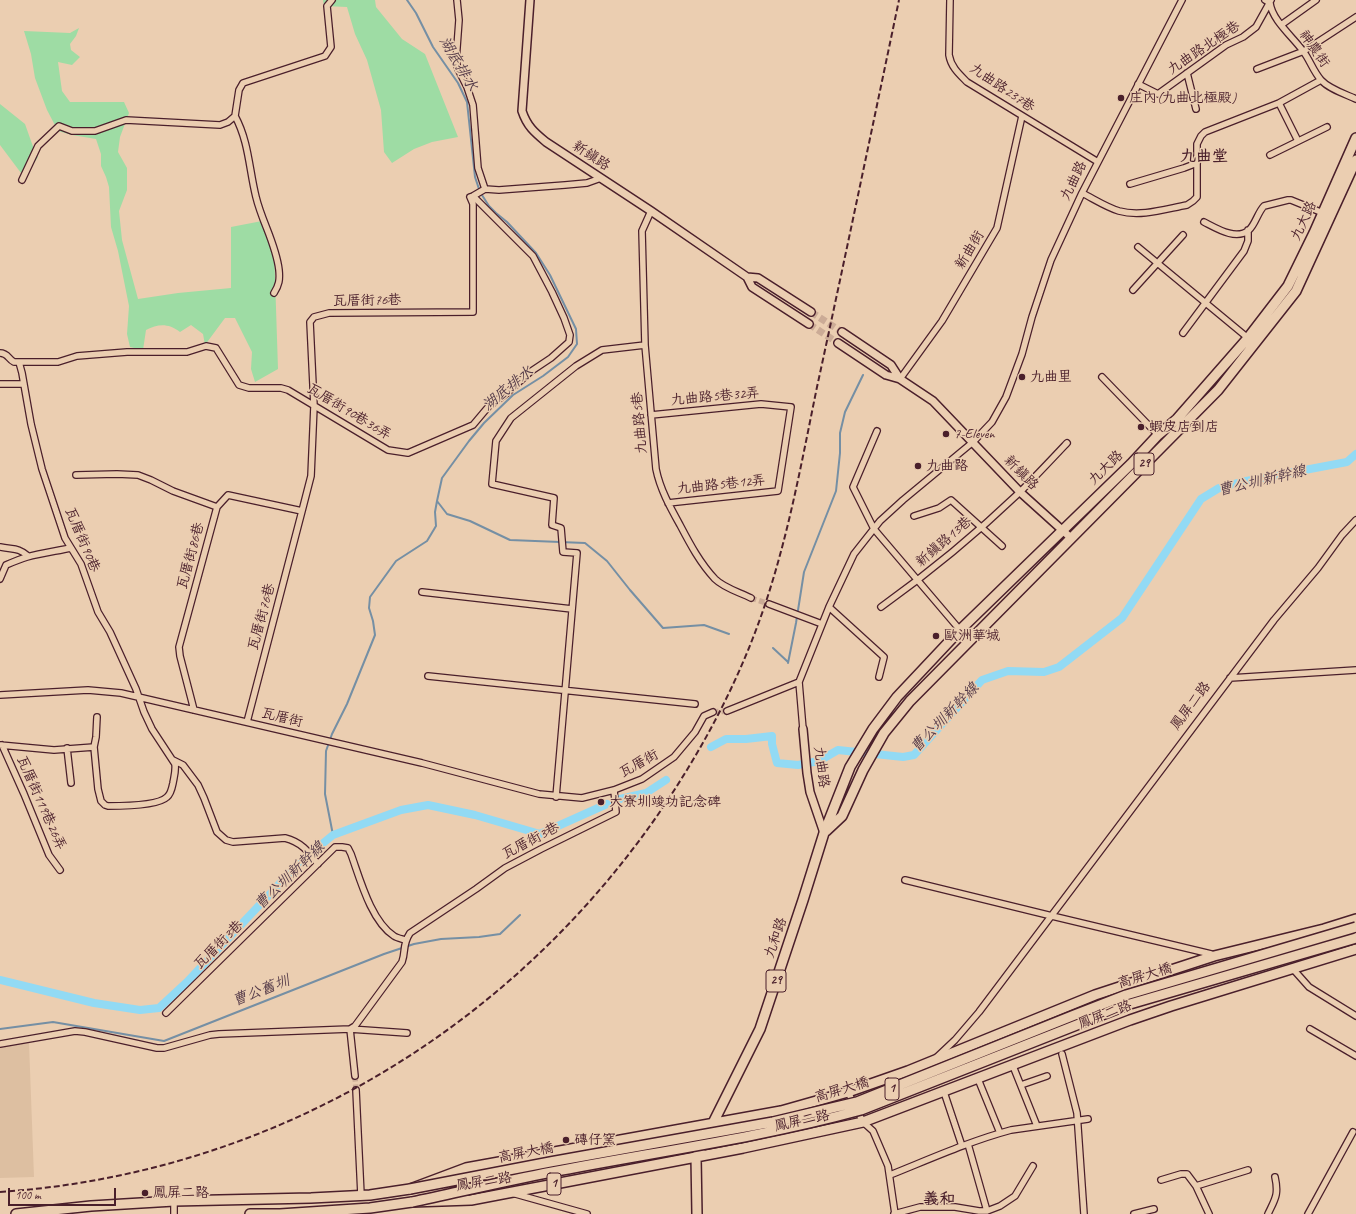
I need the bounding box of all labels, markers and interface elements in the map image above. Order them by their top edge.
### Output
street label: 九曲路北極巷 [1164,18,1244,78]
street label: 神農街 [1295,27,1333,71]
water label: 湖底排水 [435,34,481,94]
street label: 九曲路237巷 [966,60,1038,116]
place label: 庄內(九曲北極殿) [1129,90,1236,106]
marker: 庄內(九曲北極殿) [1116,93,1126,103]
street label: 新鎮路 [569,138,613,174]
district label: 九曲堂 [1180,147,1228,167]
street label: 九曲路 [1057,158,1091,204]
street label: 九大路 [1288,198,1320,244]
street label: 新曲街 [952,228,988,272]
street label: 瓦厝街76巷 [333,292,401,310]
water label: 湖底排水 [479,363,537,415]
place label: 九曲里 [1030,369,1072,385]
marker: 九曲里 [1017,372,1027,382]
street label: 瓦厝街90巷36弄 [304,380,394,444]
street label: 九曲路5巷32弄 [670,385,760,409]
street label: 九曲路5巷 [629,391,651,455]
place label: 蝦皮店到店 [1149,419,1219,435]
marker: 蝦皮店到店 [1136,422,1146,432]
place label: 7-Eleven [954,426,995,442]
marker: 7-Eleven [941,429,951,439]
street label: 九大路 [1085,447,1127,489]
street label: 新鎮路 [1000,452,1042,494]
road number: 29 [1134,453,1154,475]
place label: 九曲路 [926,458,968,474]
marker: 九曲路 [913,461,923,471]
water label: 曹公圳新幹線 [1216,462,1308,500]
street label: 九曲路5巷12弄 [676,472,766,498]
street label: 瓦厝街90巷 [61,505,103,575]
street label: 新鎮路13巷 [913,513,975,571]
street label: 瓦厝街86巷 [174,521,208,591]
street label: 瓦厝街76巷 [245,582,279,652]
place label: 歐洲華城 [944,628,1000,644]
marker: 歐洲華城 [931,631,941,641]
water label: 曹公圳新幹線 [907,679,983,757]
street label: 鳳屏二路 [1167,679,1215,733]
street label: 瓦厝街 [260,705,304,731]
street label: 九曲路 [810,745,832,789]
street label: 瓦厝街 [617,746,661,782]
street label: 瓦厝街119巷26弄 [13,753,69,853]
place label: 大寮圳竣功記念碑 [609,794,721,810]
marker: 大寮圳竣功記念碑 [596,797,606,807]
street label: 瓦厝街3巷 [500,819,562,863]
water label: 曹公圳新幹線 [251,838,329,914]
street label: 九和路 [761,915,791,961]
street label: 瓦厝街3巷 [191,917,247,973]
street label: 高屏大橋 [1116,960,1174,992]
road number: 29 [766,970,786,992]
water label: 曹公舊圳 [230,972,292,1010]
street label: 鳳屏二路 [1076,997,1134,1033]
street label: 高屏大橋 [813,1074,871,1106]
road number: 1 [885,1078,899,1100]
street label: 鳳屏二路 [773,1107,831,1135]
place label: 磚仔窯 [574,1132,616,1148]
marker: 磚仔窯 [561,1135,571,1145]
street label: 高屏大橋 [497,1139,555,1167]
street label: 鳳屏二路 [455,1169,513,1195]
road number: 1 [547,1173,561,1195]
scale bar [10,1180,118,1206]
place label: 鳳屏二路 [153,1185,209,1201]
text: 100 m [15,1187,41,1203]
marker: 鳳屏二路 [140,1188,150,1198]
district label: 義和 [923,1190,955,1210]

